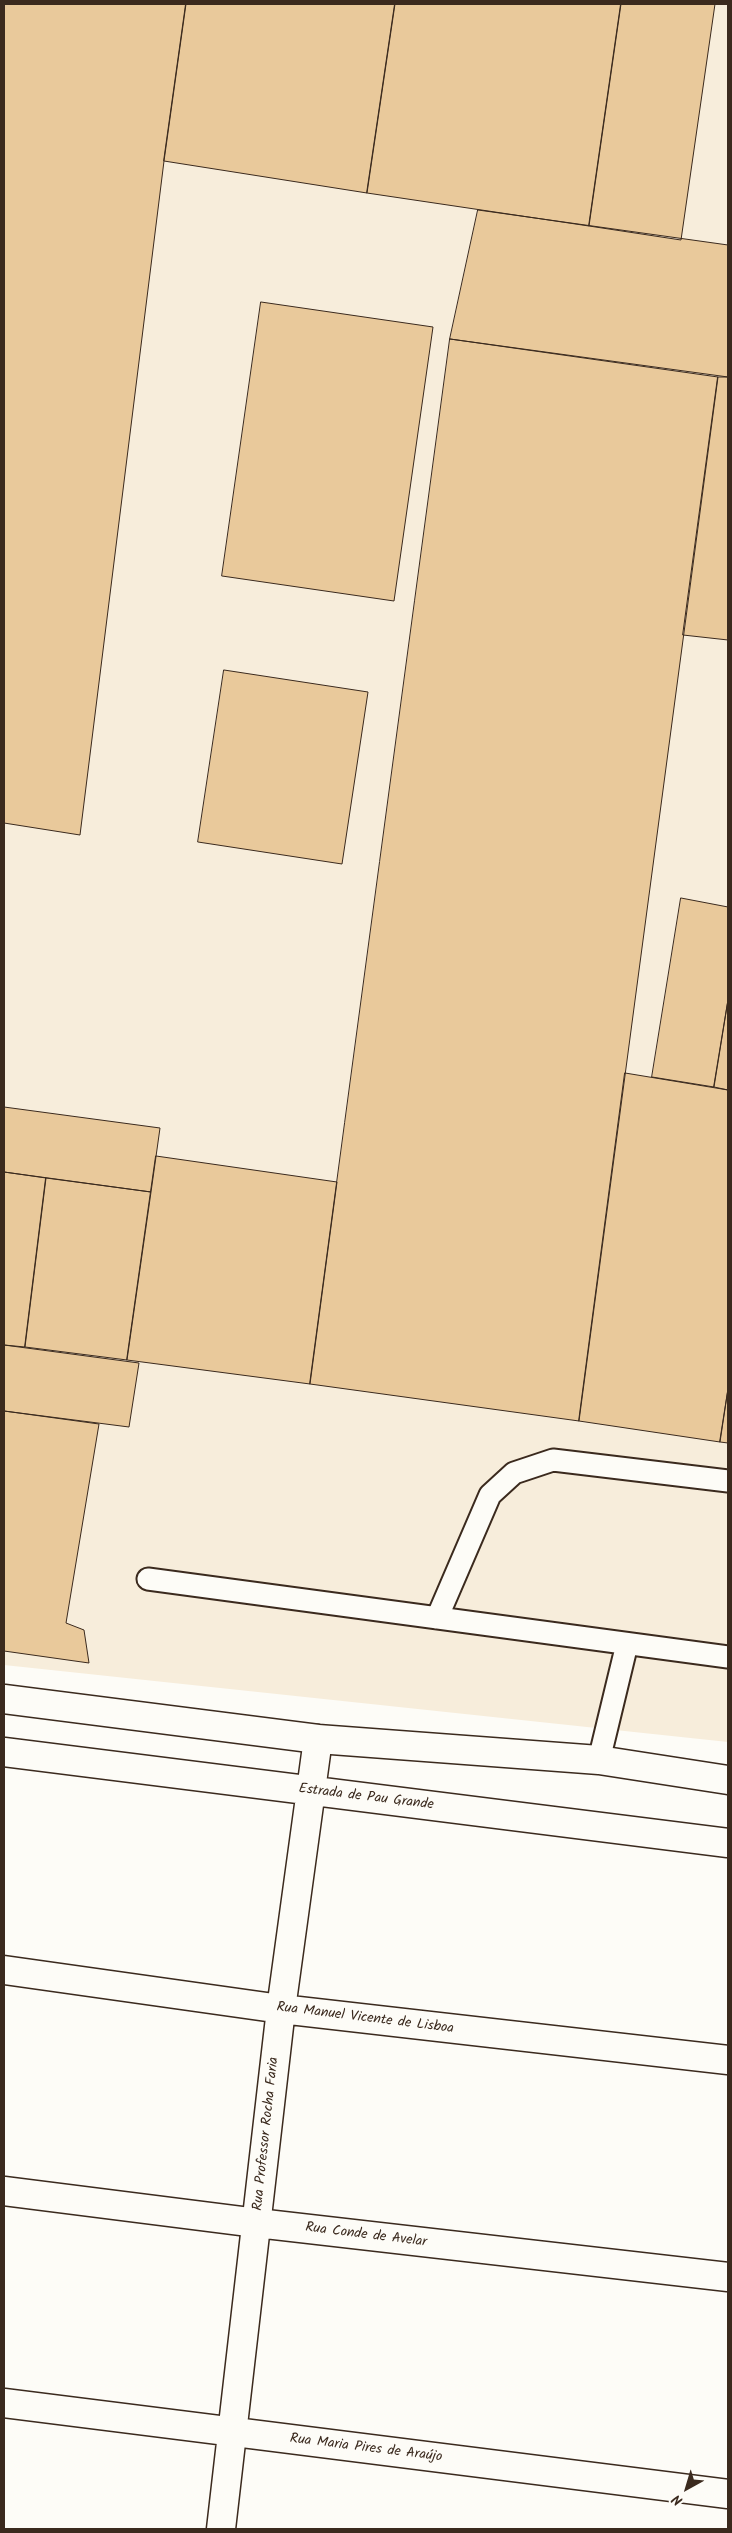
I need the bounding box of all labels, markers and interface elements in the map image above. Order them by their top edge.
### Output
street label: Estrada de Pau Grande [298,1781,434,1815]
street label: Rua Manuel Vicente de Lisboa [275,2000,455,2038]
street label: Rua Professor Rocha Faria [251,2056,283,2212]
street label: Rua Conde de Avelar [304,2220,428,2252]
street label: Rua Maria Pires de Araújo [289,2431,443,2467]
north arrow [662,2463,712,2513]
text: N [667,2488,688,2511]

